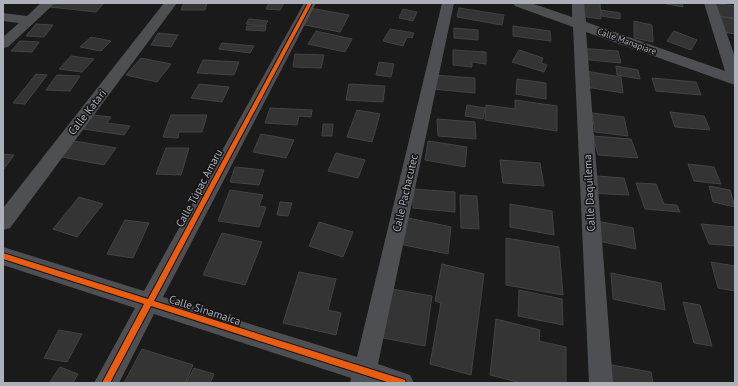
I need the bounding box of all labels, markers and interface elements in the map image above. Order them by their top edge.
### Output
street label: Calle Manapiare [596,25,658,57]
street label: Calle Katari [65,86,109,138]
street label: Calle Túpac Amaru [173,146,226,229]
street label: Calle Pachacutec [389,153,421,233]
street label: Calle Daquilema [580,154,598,232]
street label: Calle Sinamaica [167,292,243,328]

